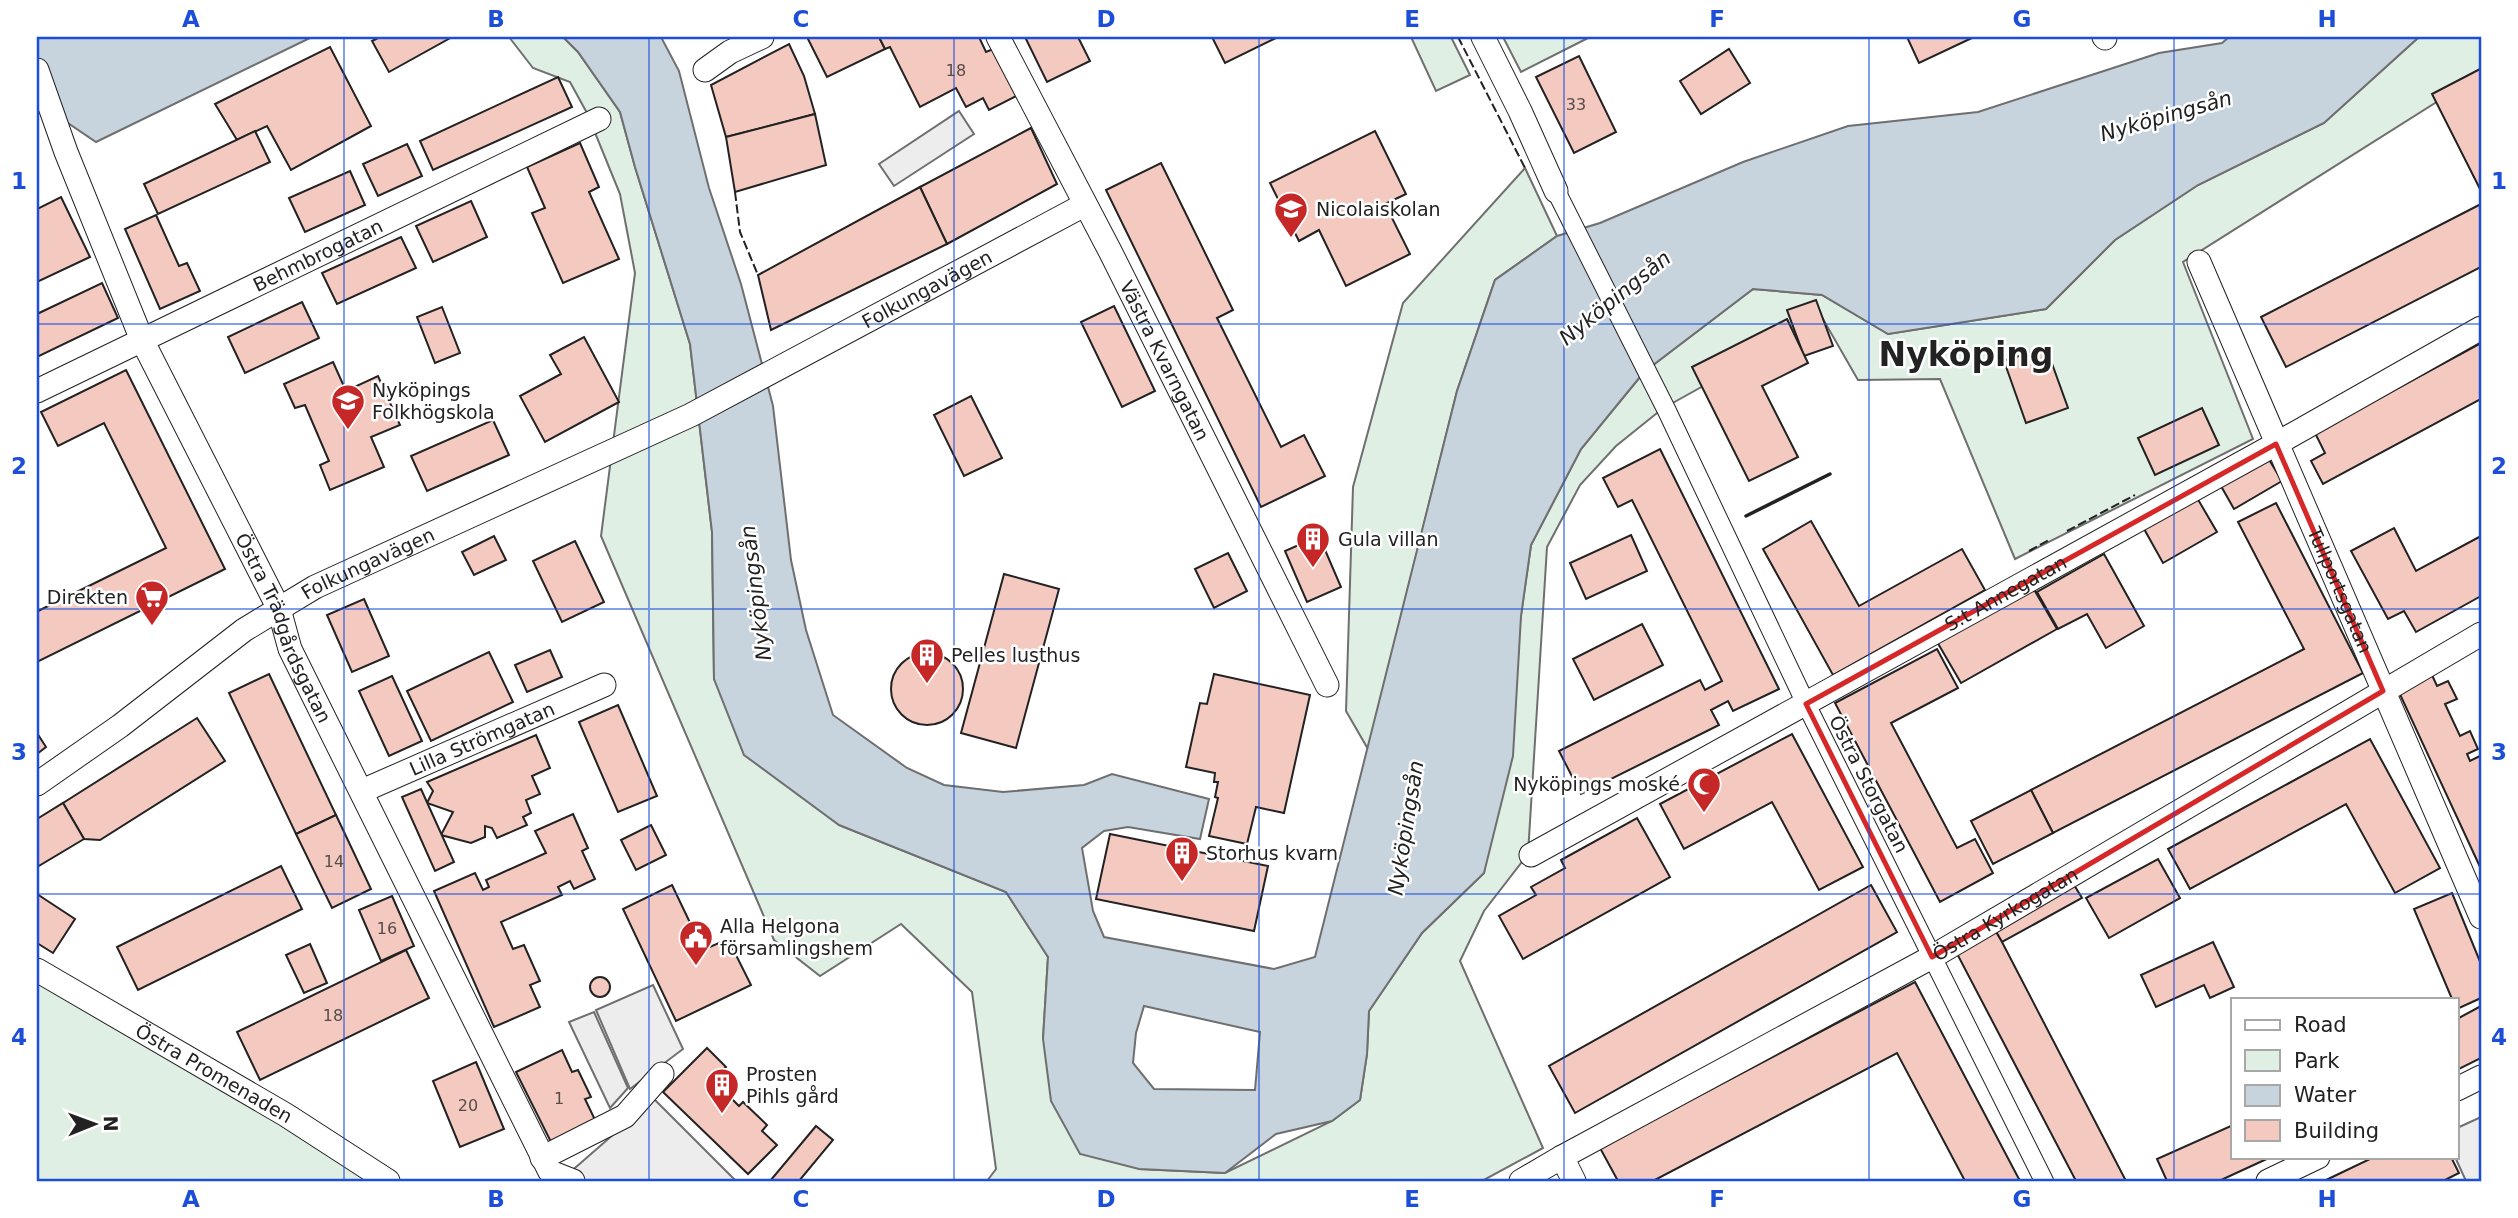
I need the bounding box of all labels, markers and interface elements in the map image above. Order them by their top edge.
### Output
text: A [182,6,200,32]
text: B [487,6,505,32]
text: C [793,6,809,32]
text: D [1096,6,1116,32]
text: E [1404,6,1420,32]
text: F [1709,6,1725,32]
text: G [2013,6,2031,32]
text: H [2317,6,2337,32]
house number: 18 [946,61,966,80]
water label: Nyköpingsån [2097,85,2235,146]
house number: 33 [1566,95,1586,114]
text: 1 [11,168,27,194]
text: 1 [2491,168,2507,194]
school or university icon: Nicolaiskolan [1272,190,1310,239]
place label: Nicolaiskolan [1316,198,1441,220]
street label: Behmbrogatan [249,214,386,296]
street label: Folkungavägen [858,245,996,333]
water label: Nyköpingsån [1554,245,1675,350]
street label: Västra Kvarngatan [1116,277,1214,444]
district label: Nyköping [1879,335,2053,374]
place label: Nyköpings Folkhögskola [372,379,495,423]
school or university icon: Nyköpings Folkhögskola [329,382,367,431]
text: 2 [11,453,27,479]
text: 2 [2491,453,2507,479]
building icon: Gula villan [1294,520,1332,569]
street label: Folkungavägen [297,523,438,604]
street label: Tullportsgatan [2303,523,2377,656]
water label: Nyköpingsån [735,524,776,662]
place label: Gula villan [1338,528,1439,550]
street label: Östra Trädgårdsgatan [231,529,336,726]
street label: S:t Annegatan [1941,551,2070,636]
supermarket icon: Direkten [133,578,171,627]
place label: Direkten [47,586,128,608]
building icon: Pelles lusthus [908,636,946,685]
place label: Pelles lusthus [951,644,1080,666]
street label: Lilla Strömgatan [406,697,558,780]
street label: Östra Storgatan [1825,712,1913,856]
text: 3 [11,739,27,765]
text: 3 [2491,739,2507,765]
water label: Nyköpingsån [1383,759,1428,897]
mosque icon: Nyköpings moské [1685,765,1723,814]
place label: Nyköpings moské [1513,773,1680,795]
building icon: Storhus kvarn [1163,834,1201,883]
place label: Storhus kvarn [1206,842,1338,864]
house number: 14 [324,852,344,871]
street label: Östra Kyrkogatan [1929,863,2082,965]
place label: Alla Helgona församlingshem [720,915,873,959]
public building icon: Alla Helgona församlingshem [677,918,715,967]
house number: 16 [377,919,397,938]
legend [2231,998,2458,1158]
house number: 18 [323,1006,343,1025]
text: Road [2294,1013,2347,1037]
street label: Östra Promenaden [132,1019,296,1127]
text: 4 [11,1024,27,1050]
text: 4 [2491,1024,2507,1050]
text: Park [2294,1049,2340,1073]
place label: Prosten Pihls gård [746,1063,839,1107]
building icon: Prosten Pihls gård [703,1066,741,1115]
text: Water [2294,1083,2356,1107]
north arrow [60,1088,130,1158]
house number: 1 [554,1089,564,1108]
house number: 20 [458,1096,478,1115]
text: N [100,1116,122,1132]
text: Building [2294,1119,2379,1143]
text: A [182,1186,200,1212]
text: B [487,1186,505,1212]
text: C [793,1186,809,1212]
text: D [1096,1186,1116,1212]
text: E [1404,1186,1420,1212]
text: F [1709,1186,1725,1212]
text: G [2013,1186,2031,1212]
text: H [2317,1186,2337,1212]

